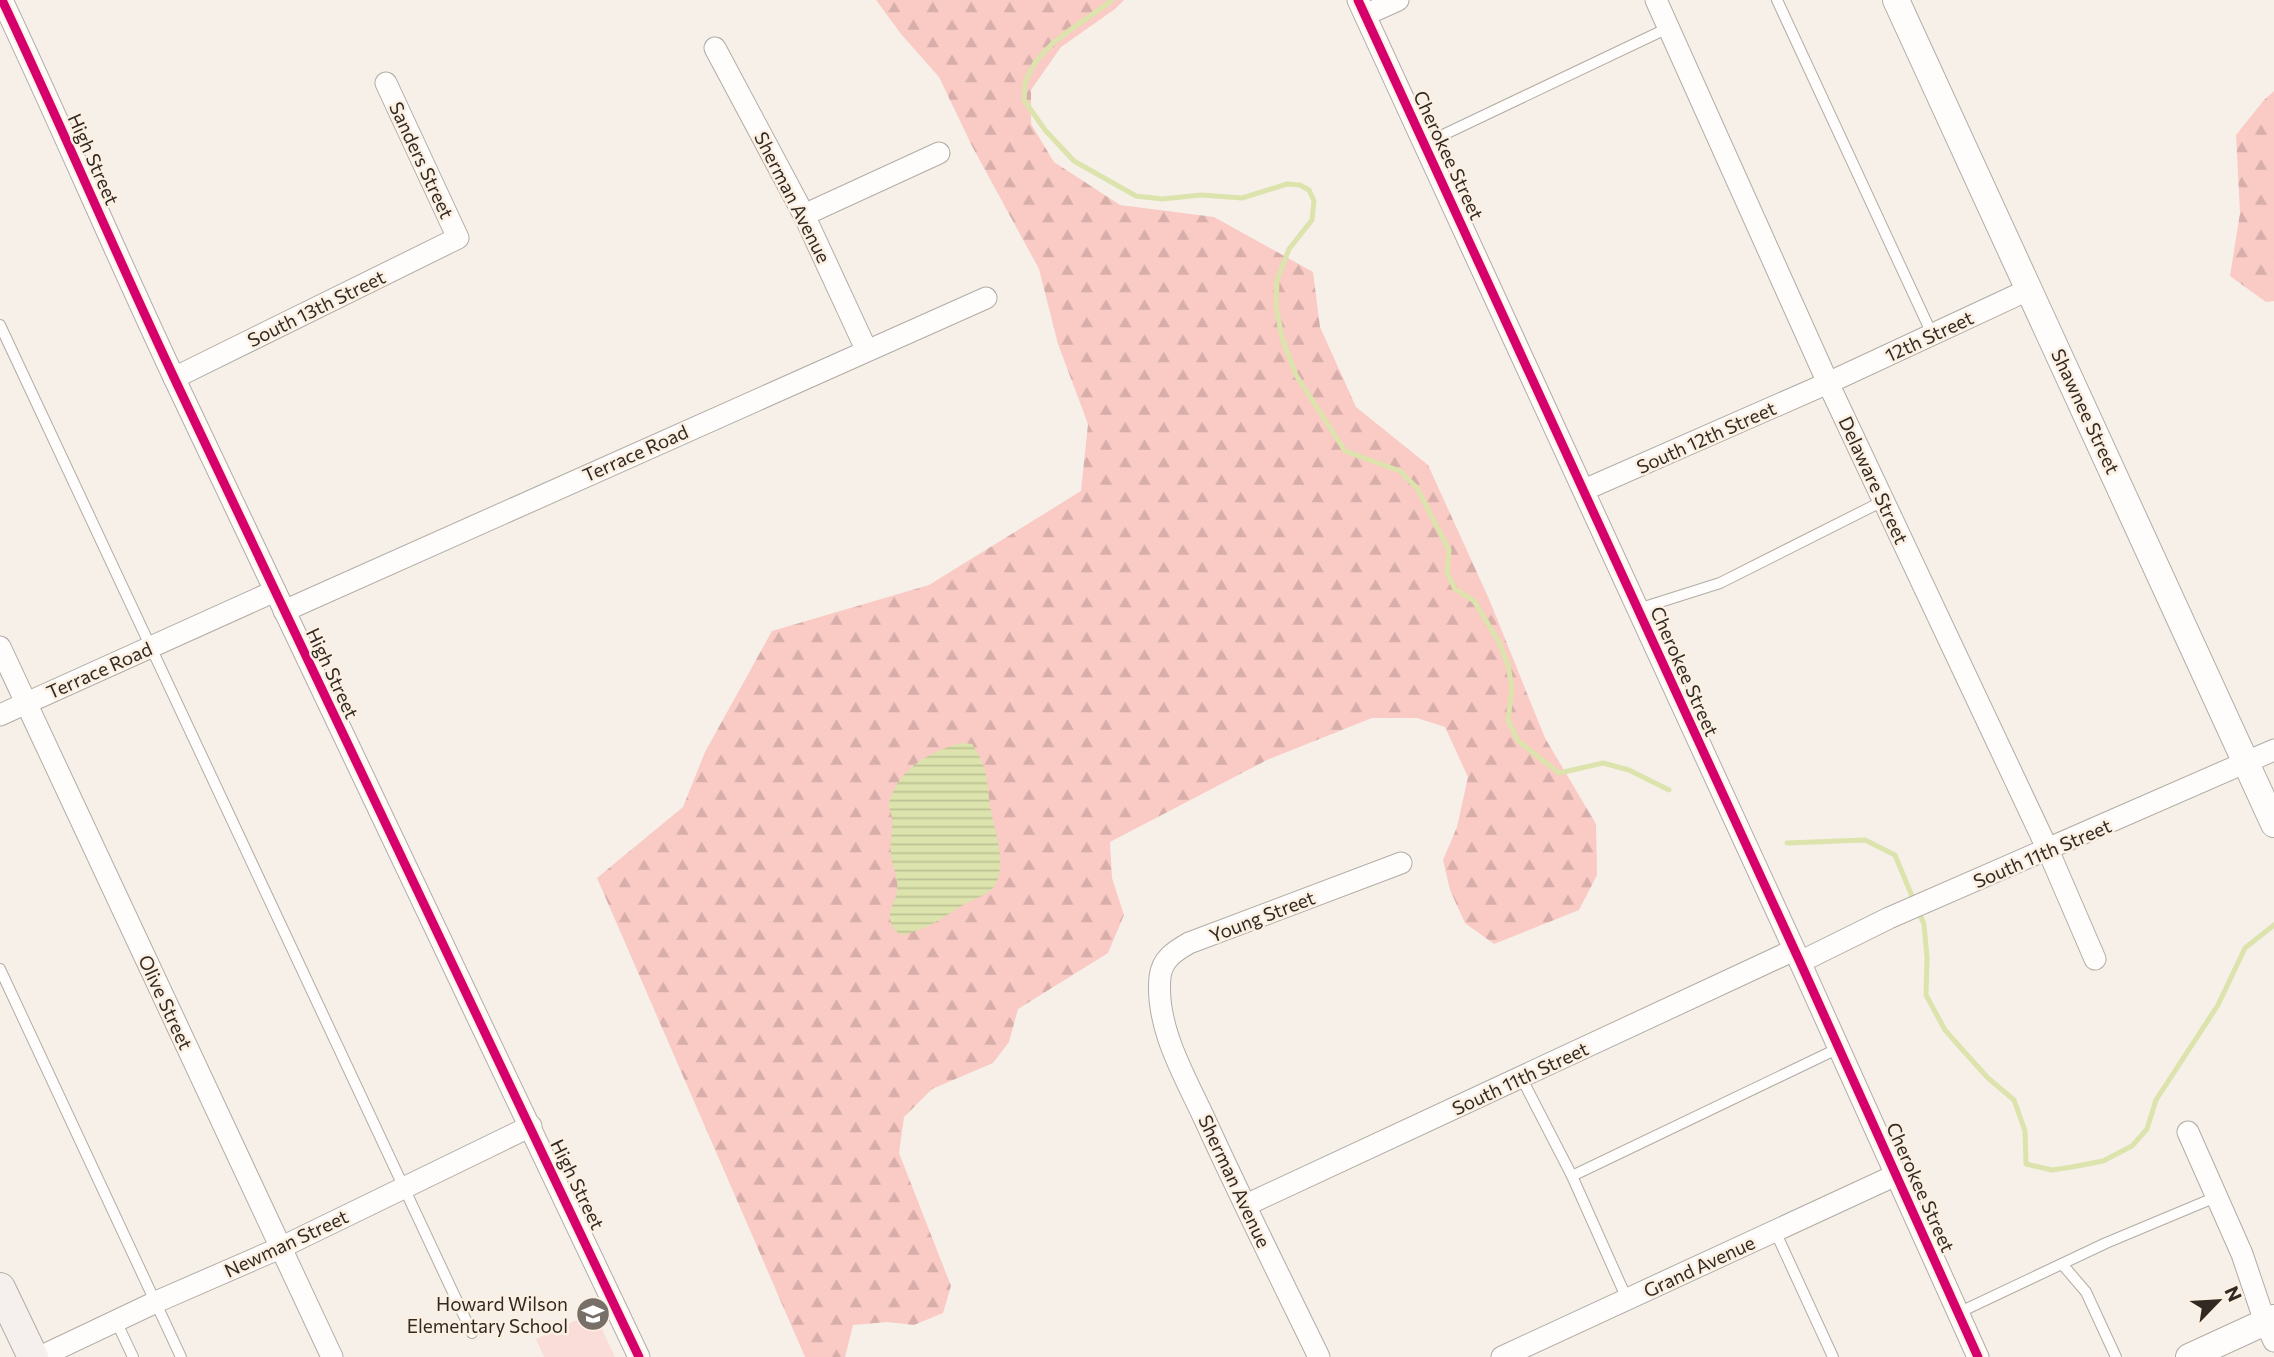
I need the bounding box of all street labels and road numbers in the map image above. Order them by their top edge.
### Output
street label: Cherokee Street [1409,87,1489,223]
street label: Sanders Street [385,98,459,222]
street label: High Street [64,110,124,208]
street label: Sherman Avenue [750,128,836,266]
street label: South 13th Street [243,265,389,351]
street label: 12th Street [1881,305,1977,366]
street label: Shawnee Street [2047,345,2125,477]
street label: South 12th Street [1633,396,1779,478]
street label: Delaware Street [1834,413,1914,548]
street label: Terrace Road [579,419,691,487]
street label: Cherokee Street [1646,602,1724,740]
street label: High Street [302,624,364,722]
street label: Terrace Road [43,636,155,704]
street label: South 11th Street [1970,813,2115,892]
street label: Young Street [1206,885,1318,947]
street label: Olive Street [134,951,198,1053]
street label: South 11th Street [1448,1036,1592,1120]
street label: Sherman Avenue [1194,1111,1276,1251]
street label: Cherokee Street [1882,1118,1960,1256]
street label: High Street [546,1135,610,1233]
street label: Newman Street [220,1204,352,1282]
street label: Grand Avenue [1640,1230,1758,1302]

